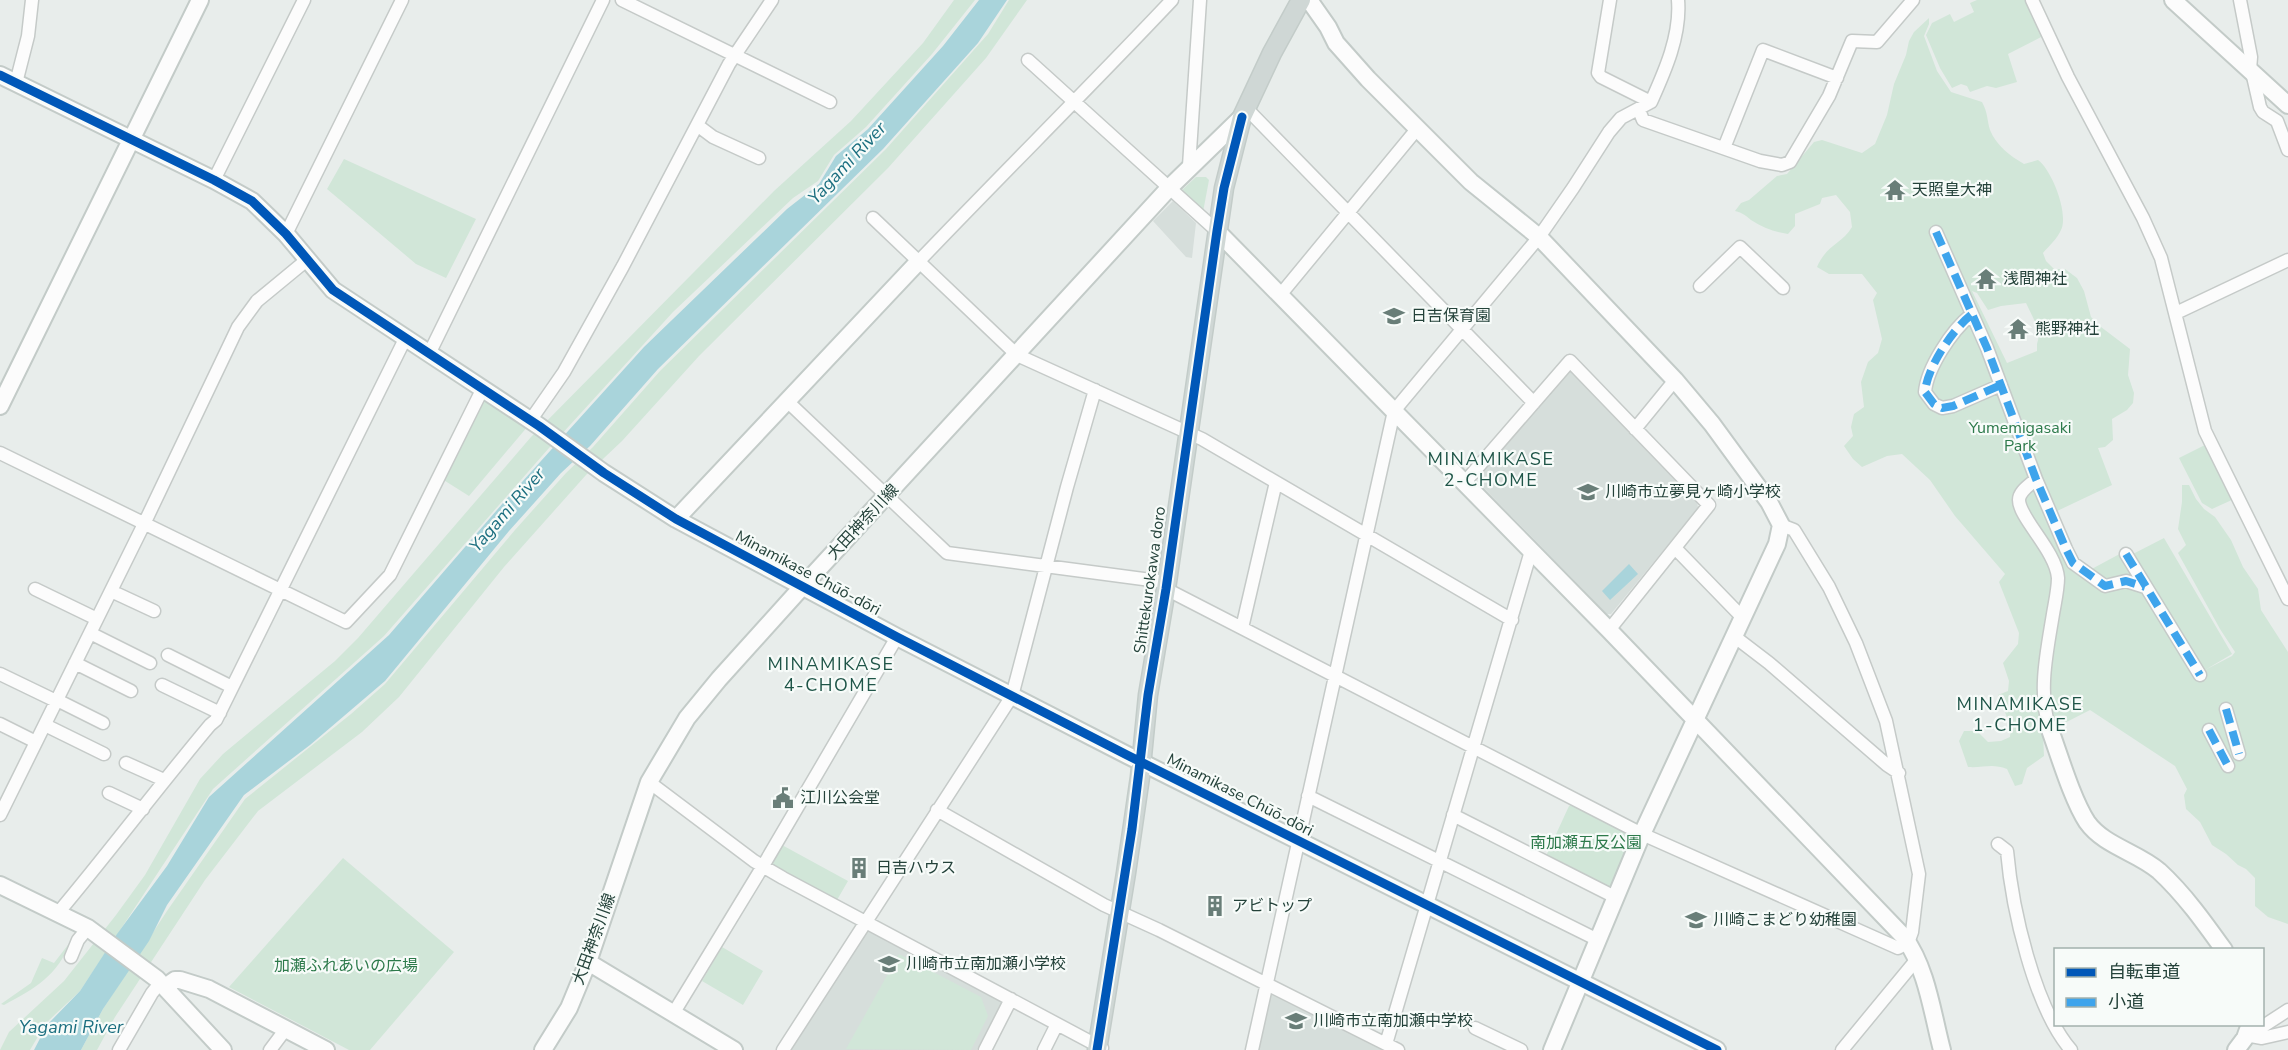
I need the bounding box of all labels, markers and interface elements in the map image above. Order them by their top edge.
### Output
water label: Yagami River [803,116,892,209]
temple icon: 天照皇大神 [1883,178,1907,202]
place label: 天照皇大神 [1912,179,1992,201]
temple icon: 浅間神社 [1974,267,1998,291]
place label: 浅間神社 [2003,268,2067,290]
school or university icon: 日吉保育園 [1382,304,1406,328]
place label: 日吉保育園 [1411,305,1491,327]
temple icon: 熊野神社 [2006,317,2030,341]
place label: 熊野神社 [2035,318,2099,340]
park label: Yumemigasaki Park [1968,417,2071,457]
district label: MINAMIKASE 2-CHOME [1428,447,1554,492]
water label: Yagami River [464,462,551,557]
street label: 大田神奈川線 [822,479,904,565]
school or university icon: 川崎市立夢見ヶ崎小学校 [1576,480,1600,504]
place label: 川崎市立夢見ヶ崎小学校 [1605,481,1781,503]
street label: Shittekurokawa doro [1129,505,1171,655]
street label: Minamikase Chūō-dōri [731,525,885,621]
district label: MINAMIKASE 4-CHOME [768,652,894,697]
district label: MINAMIKASE 1-CHOME [1957,692,2083,737]
street label: Minamikase Chūō-dōri [1163,748,1317,842]
public building icon: 江川公会堂 [771,786,795,810]
place label: 江川公会堂 [800,787,880,809]
park label: 南加瀬五反公園 [1530,832,1642,854]
building icon: 日吉ハウス [847,856,871,880]
place label: 日吉ハウス [876,857,956,879]
street label: 大田神奈川線 [567,890,621,988]
building icon: アビトップ [1203,894,1227,918]
place label: アビトップ [1232,895,1312,917]
school or university icon: 川崎こまどり幼稚園 [1684,908,1708,932]
place label: 川崎こまどり幼稚園 [1713,909,1857,931]
legend [2054,948,2264,1026]
school or university icon: 川崎市立南加瀬小学校 [877,952,901,976]
place label: 川崎市立南加瀬小学校 [906,953,1066,975]
park label: 加瀬ふれあいの広場 [274,955,418,977]
text: 自転車道 [2108,960,2180,984]
text: 小道 [2108,990,2144,1014]
school or university icon: 川崎市立南加瀬中学校 [1284,1009,1308,1033]
place label: 川崎市立南加瀬中学校 [1313,1010,1473,1032]
water label: Yagami River [19,1015,124,1039]

